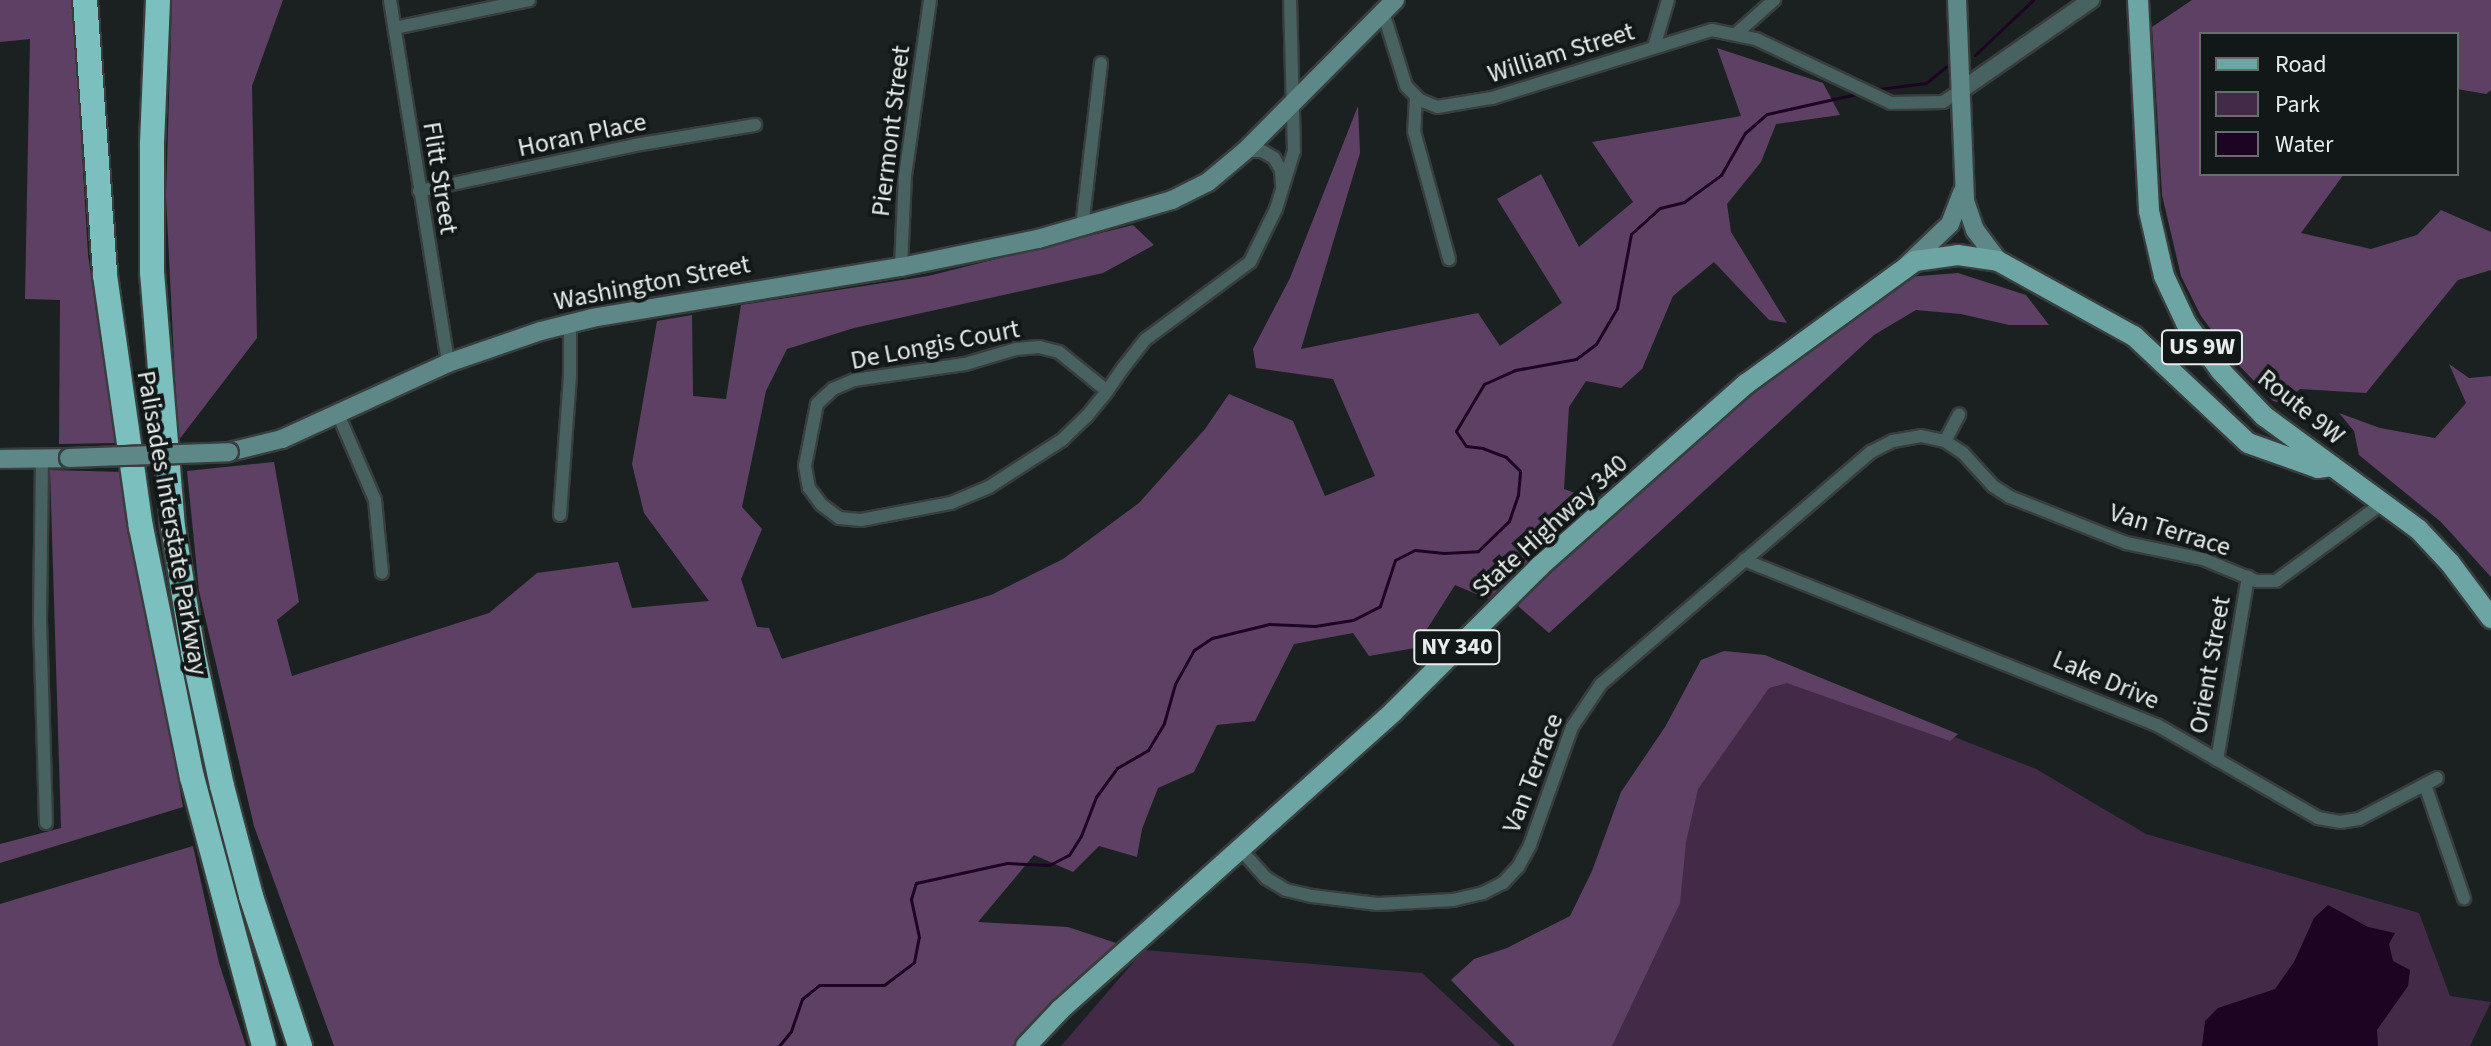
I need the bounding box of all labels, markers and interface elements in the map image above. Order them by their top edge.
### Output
street label: William Street [1484,16,1638,90]
legend [2199,32,2459,176]
street label: Piermont Street [865,44,917,218]
text: Road [2275,47,2327,82]
text: Park [2275,87,2320,122]
street label: Horan Place [515,106,649,164]
street label: Flitt Street [416,120,464,236]
text: Water [2275,127,2333,162]
street label: Washington Street [551,249,753,317]
street label: De Longis Court [848,313,1022,377]
road number: US 9W [2160,327,2244,367]
street label: Route 9W [2251,363,2351,451]
street label: Palisades Interstate Parkway [130,368,214,678]
street label: State Highway 340 [1466,448,1634,604]
street label: Van Terrace [2106,497,2234,563]
street label: Orient Street [2183,594,2237,736]
road number: NY 340 [1413,627,1501,667]
street label: Lake Drive [2048,644,2164,716]
street label: Van Terrace [1496,709,1570,837]

